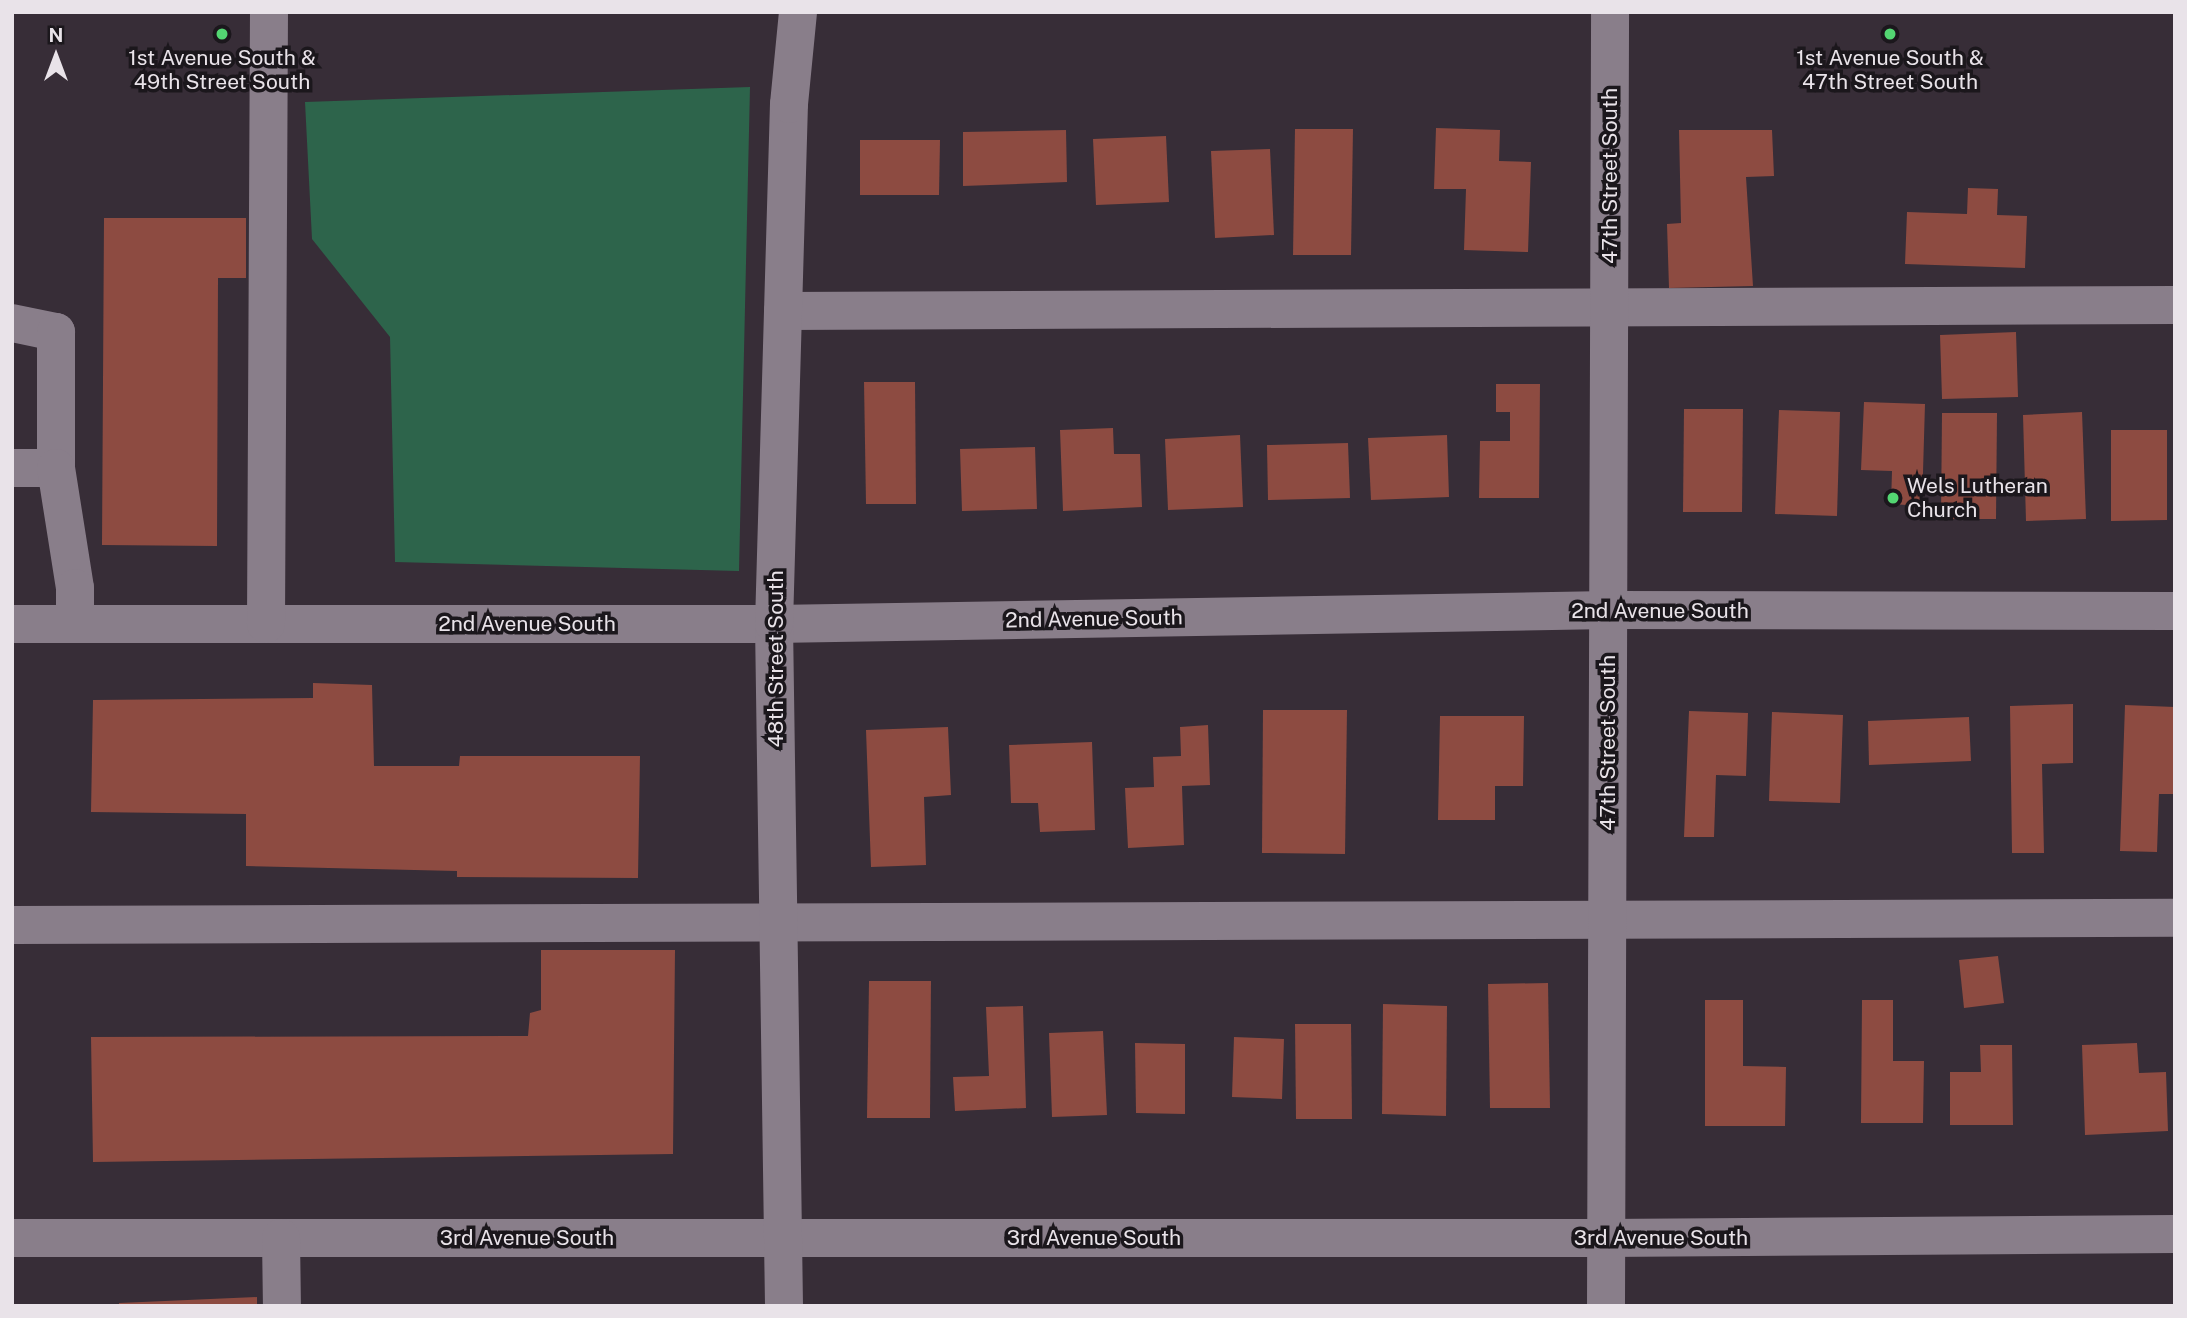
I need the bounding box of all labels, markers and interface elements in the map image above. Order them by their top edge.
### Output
north arrow [21,21,91,91]
text: N [49,24,63,46]
marker: 1st Avenue South & 49th Street South [214,26,230,42]
marker: 1st Avenue South & 47th Street South [1882,26,1898,42]
place label: 1st Avenue South & 49th Street South [128,45,316,95]
place label: 1st Avenue South & 47th Street South [1796,45,1984,95]
street label: 47th Street South [1597,88,1623,264]
place label: Wels Lutheran Church [1907,473,2048,523]
marker: Wels Lutheran Church [1885,490,1901,506]
street label: 48th Street South [763,571,789,747]
street label: 2nd Avenue South [1571,598,1749,624]
street label: 2nd Avenue South [1005,605,1183,633]
street label: 2nd Avenue South [438,611,616,637]
street label: 47th Street South [1595,655,1621,831]
street label: 3rd Avenue South [440,1225,614,1251]
street label: 3rd Avenue South [1007,1225,1181,1251]
street label: 3rd Avenue South [1574,1225,1748,1251]

